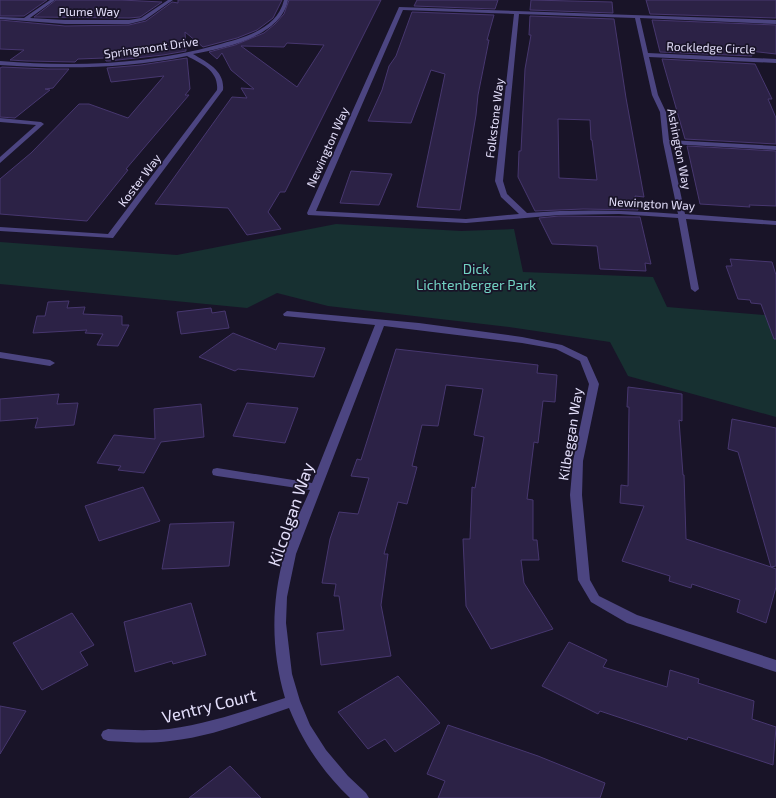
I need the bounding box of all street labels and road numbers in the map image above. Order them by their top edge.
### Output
street label: Plume Way [58,4,120,18]
street label: Springmont Drive [103,33,199,61]
street label: Rockledge Circle [666,38,756,56]
street label: Folkstone Way [482,77,506,159]
street label: Newington Way [303,104,351,189]
street label: Ashington Way [665,107,695,191]
street label: Koster Way [115,150,164,209]
street label: Newington Way [608,194,696,212]
street label: Kilbeggan Way [554,386,586,482]
street label: Kilcolgan Way [263,459,318,569]
street label: Ventry Court [160,683,259,727]

